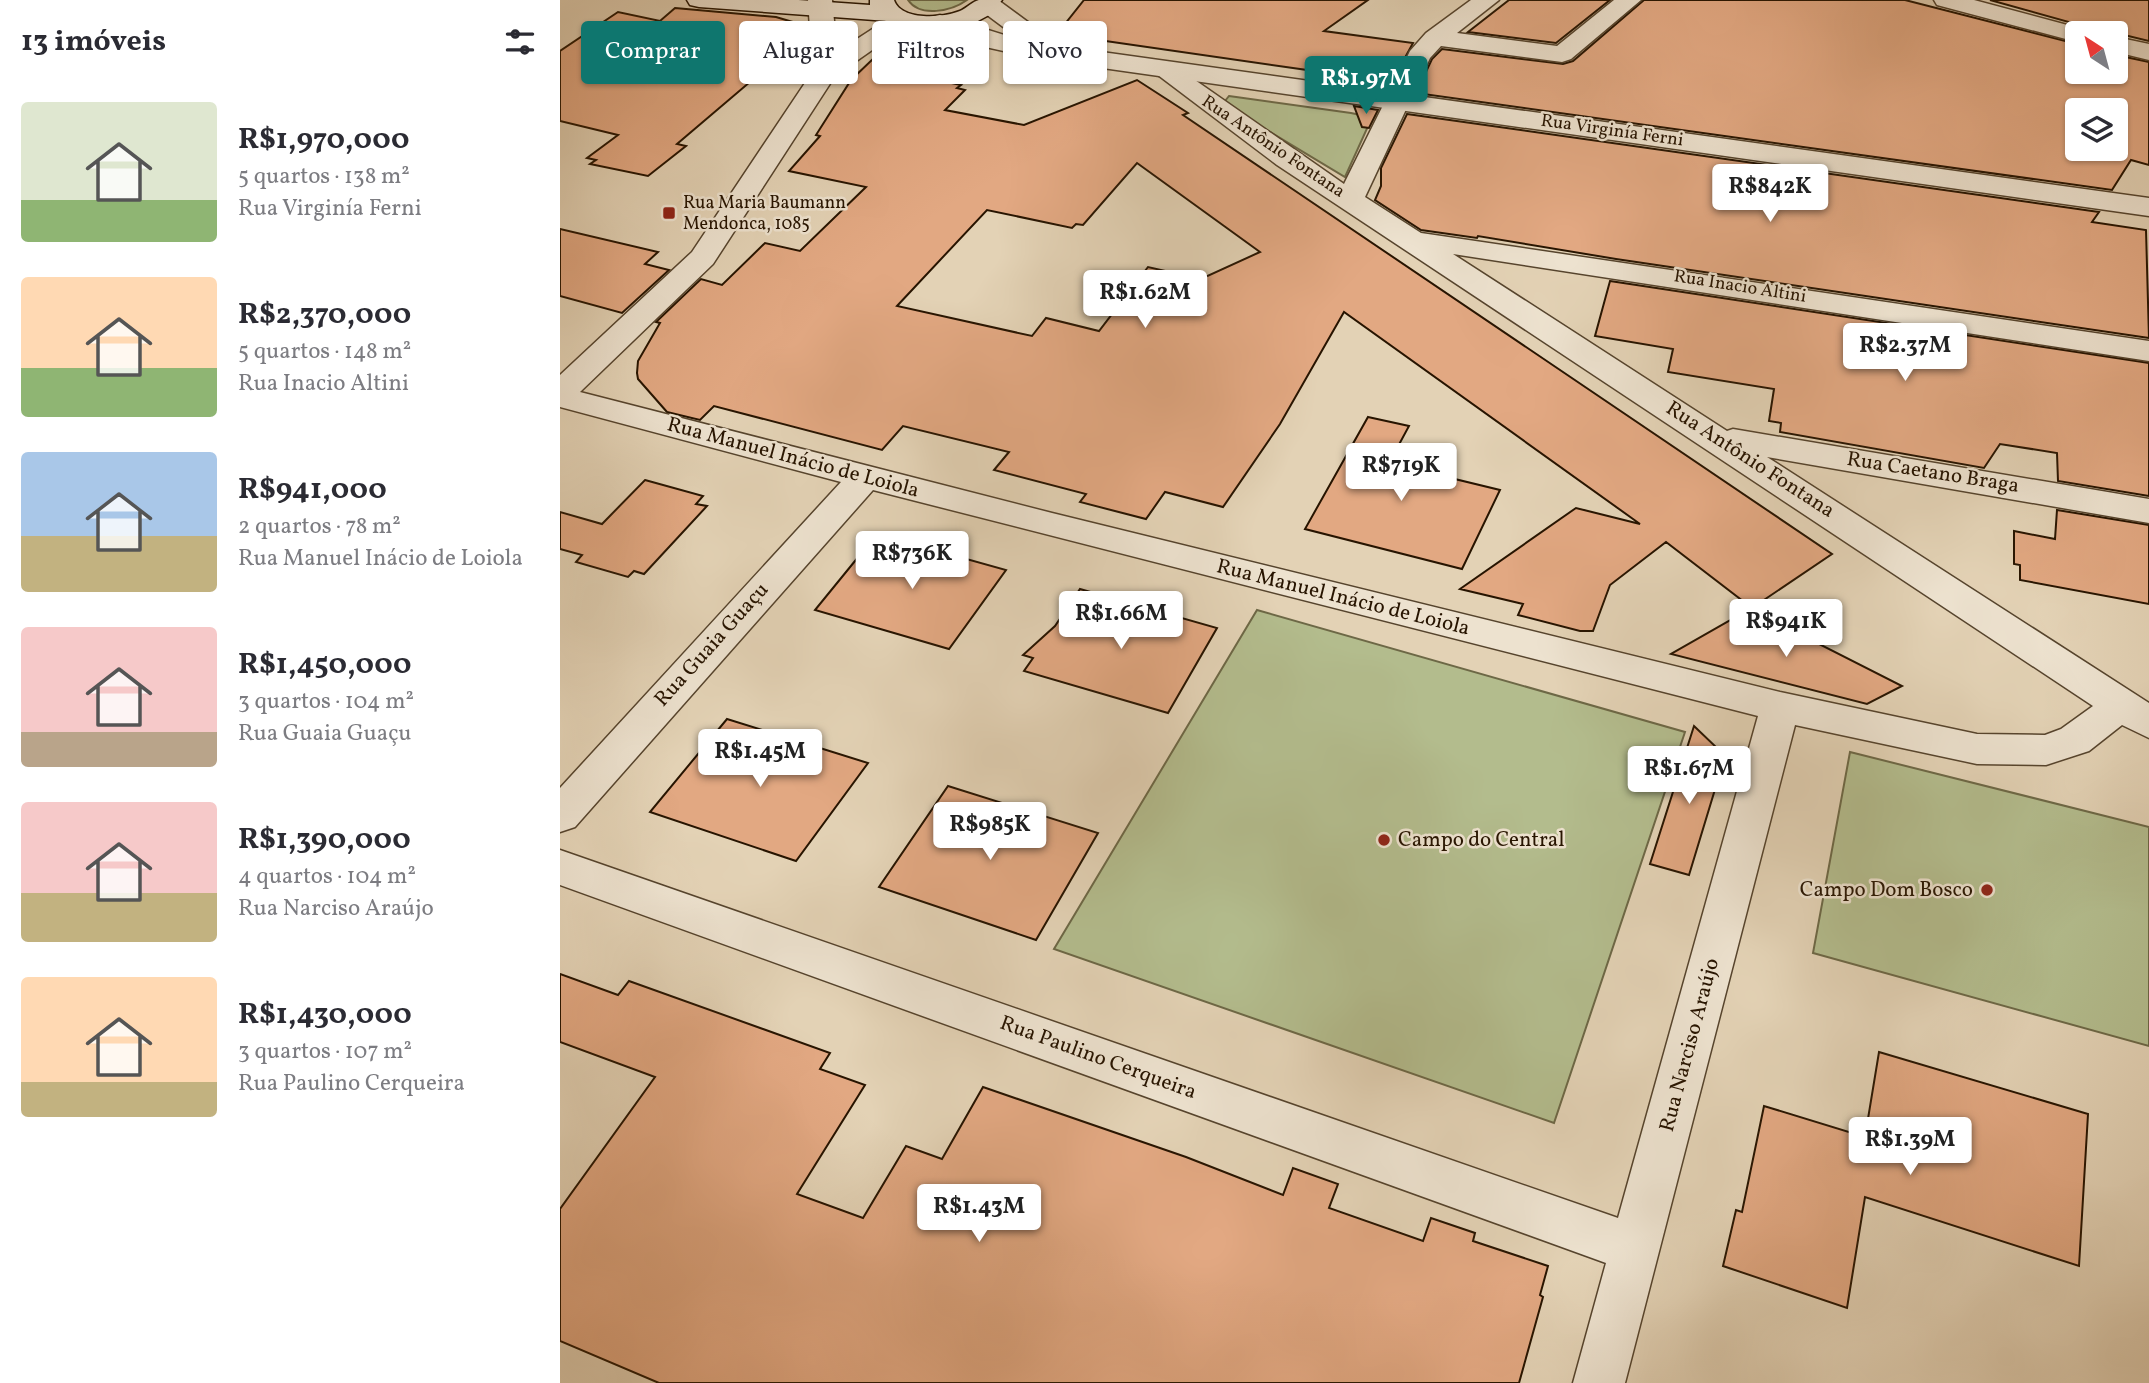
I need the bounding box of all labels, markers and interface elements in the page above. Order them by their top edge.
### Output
text: 13 imóveis [21,21,166,63]
chip: Comprar [581,21,725,84]
chip: Alugar [739,21,858,84]
chip: Filtros [872,21,989,84]
chip: Novo [1003,21,1107,84]
north arrow [2065,21,2128,84]
map controls [2065,21,2128,161]
icon: filters [501,23,539,61]
pin: R$1.97M [1301,57,1431,116]
text: R$1.97M [1321,63,1411,95]
street label: Rua Antônio Fontana [1196,90,1350,204]
button: layers [2065,98,2128,161]
street label: Rua Virginía Ferni [1539,109,1685,153]
text: R$1,970,000 [238,119,410,161]
icon: home [77,130,161,214]
text: 5 quartos · 138 m² [238,161,410,193]
pin: R$842K [1713,164,1827,224]
text: R$842K [1728,171,1812,203]
place label: Rua Maria Baumann Mendonca, 1085 [683,191,846,237]
text: Rua Virginía Ferni [238,193,422,225]
marker: Rua Maria Baumann Mendonca, 1085 [661,205,677,221]
street label: Rua Inacio Altini [1672,264,1808,310]
pin: R$1.62M [1080,270,1210,330]
text: R$1.62M [1099,277,1191,309]
text: R$2,370,000 [238,294,411,336]
icon: home [77,305,161,389]
pin: R$2.37M [1840,324,1970,383]
text: R$2.37M [1859,330,1951,362]
text: 5 quartos · 148 m² [238,336,411,368]
text: Rua Inacio Altini [238,368,409,400]
street label: Rua Antônio Fontana [1660,394,1840,526]
street label: Rua Manuel Inácio de Loiola [664,410,922,506]
pin: R$719K [1344,444,1458,503]
street label: Rua Caetano Braga [1845,445,2021,501]
text: R$719K [1362,450,1440,482]
text: R$941,000 [238,469,387,511]
icon: home [77,480,161,564]
text: 2 quartos · 78 m² [238,511,401,543]
pin: R$736K [855,532,969,591]
text: R$736K [872,538,952,570]
text: Rua Manuel Inácio de Loiola [238,543,523,575]
street label: Rua Manuel Inácio de Loiola [1213,552,1473,644]
street label: Rua Guaia Guaçu [648,576,776,714]
pin: R$1.66M [1056,592,1186,651]
text: R$1.66M [1075,598,1167,630]
pin: R$941K [1729,600,1843,659]
text: R$941K [1745,606,1827,638]
text: R$1,450,000 [238,644,412,686]
icon: home [77,655,161,739]
text: 3 quartos · 104 m² [238,686,414,718]
text: Rua Guaia Guaçu [238,718,411,750]
pin: R$1.45M [695,730,825,789]
text: R$1.45M [714,736,806,768]
pin: R$1.67M [1624,746,1754,806]
text: R$1.67M [1644,753,1734,785]
pin: R$985K [933,802,1047,862]
text: R$985K [949,809,1031,841]
text: R$1,390,000 [238,819,411,861]
place label: Campo do Central [1398,826,1565,855]
icon: home [77,830,161,914]
marker: Campo do Central [1376,832,1392,848]
text: 4 quartos · 104 m² [238,861,416,893]
place label: Campo Dom Bosco [1800,876,1973,905]
marker: Campo Dom Bosco [1979,882,1995,898]
text: Rua Narciso Araújo [238,893,434,925]
street label: Rua Narciso Araújo [1653,955,1727,1135]
text: R$1,430,000 [238,994,412,1036]
icon: home [77,1005,161,1089]
street label: Rua Paulino Cerqueira [996,1009,1200,1107]
text: 3 quartos · 107 m² [238,1036,412,1068]
text: Rua Paulino Cerqueira [238,1068,465,1100]
pin: R$1.39M [1845,1118,1975,1177]
text: R$1.39M [1865,1124,1955,1156]
pin: R$1.43M [914,1184,1044,1244]
text: R$1.43M [933,1191,1025,1223]

